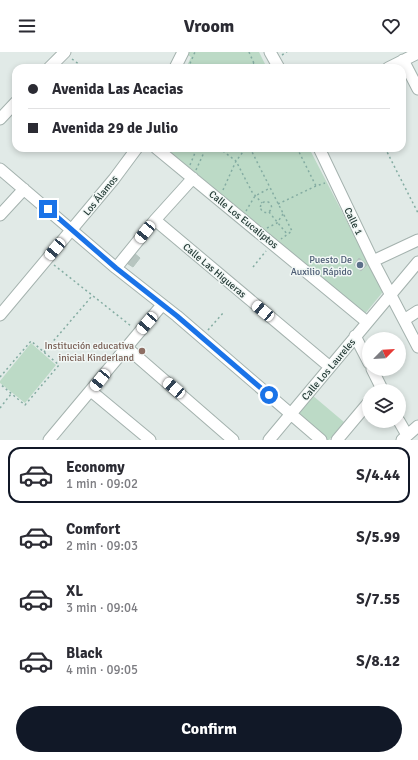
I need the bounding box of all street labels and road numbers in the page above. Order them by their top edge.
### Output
street label: Los Álamos [80,172,121,218]
street label: Calle Los Eucaliptos [206,188,281,252]
street label: Calle 1 [341,206,365,237]
street label: Calle Las Higueras [180,241,249,301]
street label: Calle Los Laureles [299,336,359,403]

